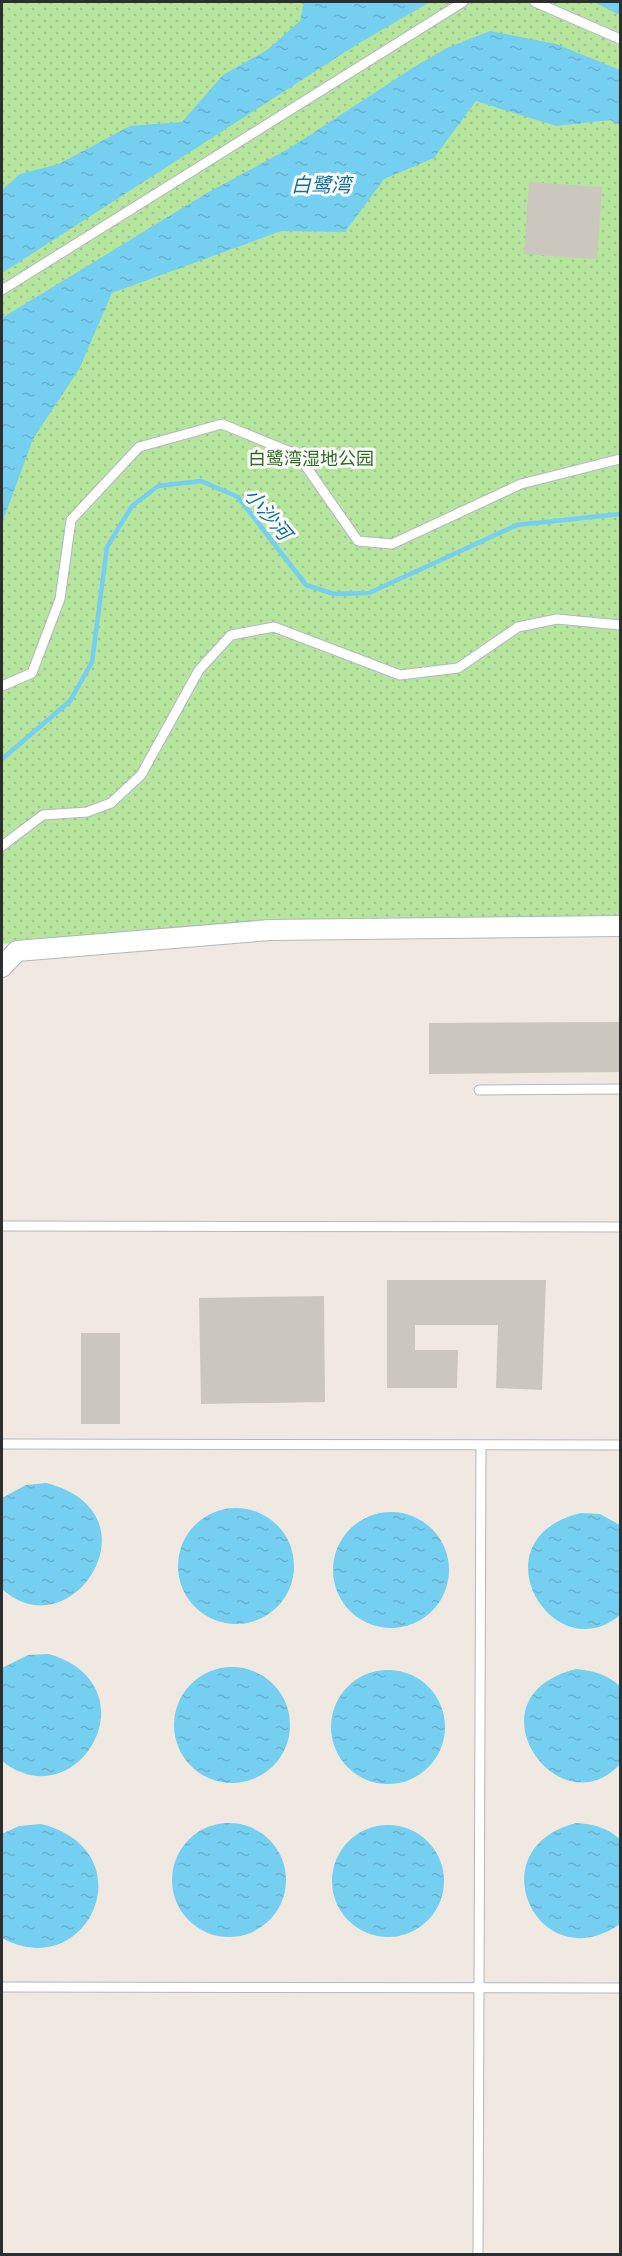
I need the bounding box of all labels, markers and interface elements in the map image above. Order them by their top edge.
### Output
water label: 白鹭湾 [291,174,354,196]
park label: 白鹭湾湿地公园 [248,449,374,469]
water label: 小沙河 [240,484,298,547]

